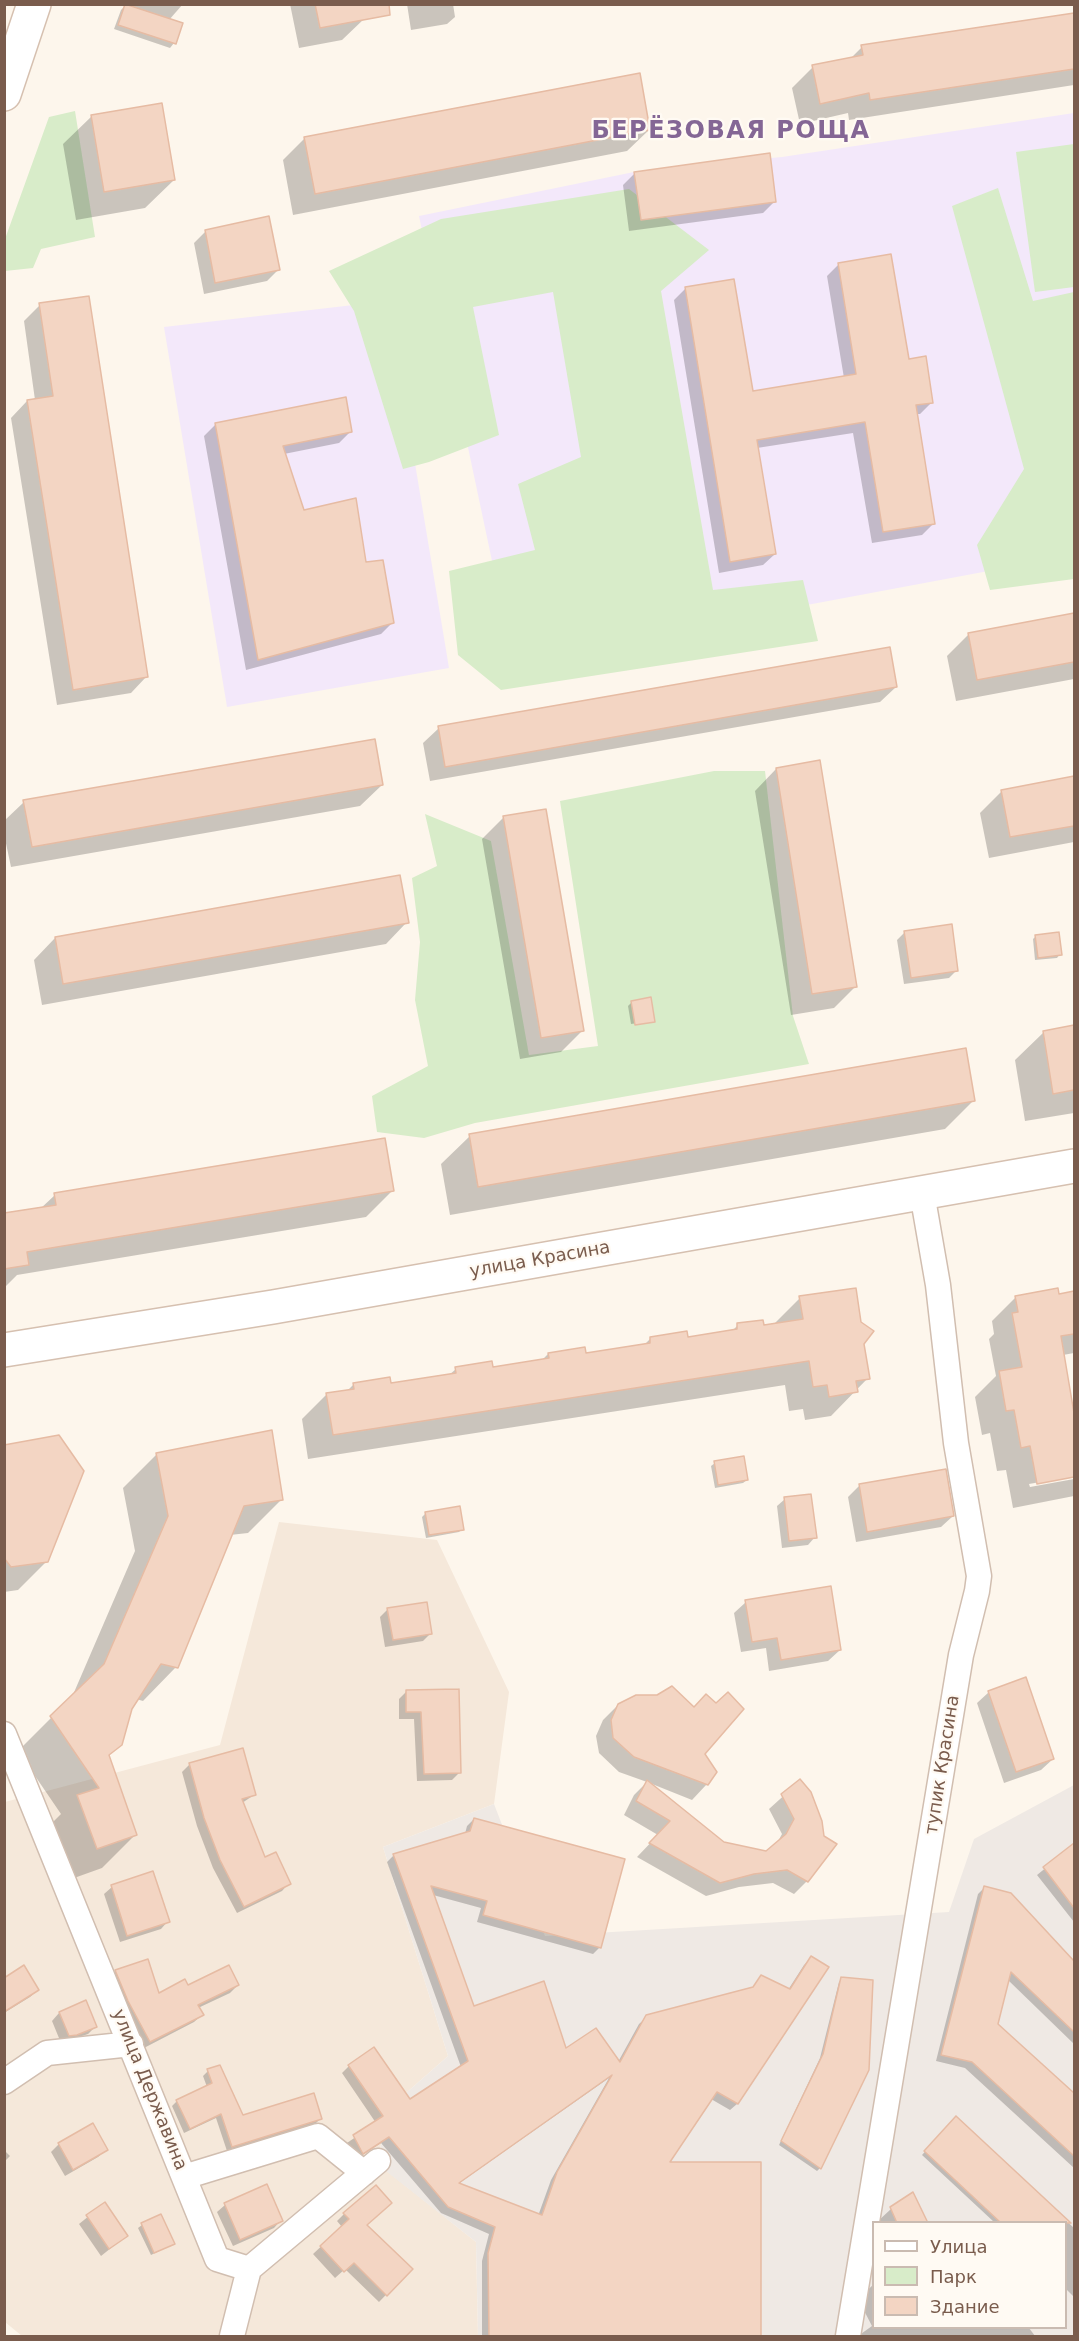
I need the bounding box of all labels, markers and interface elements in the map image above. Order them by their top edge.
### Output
district label: БЕРЁЗОВАЯ РОЩА [591,118,871,146]
street label: улица Красина [468,1237,612,1283]
street label: тупик Красина [921,1694,965,1836]
street label: улица Державина [107,2006,191,2174]
legend [872,2221,1067,2329]
text: Улица [930,2236,987,2257]
text: Парк [930,2266,977,2287]
text: Здание [930,2296,1000,2317]

